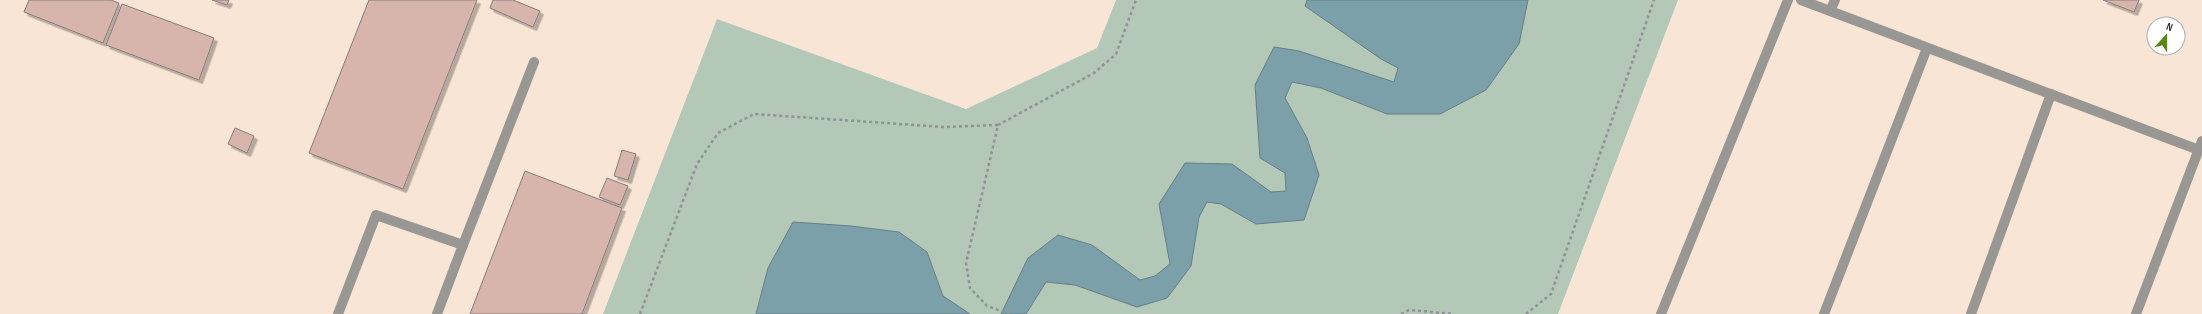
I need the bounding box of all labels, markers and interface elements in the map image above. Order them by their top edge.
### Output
north arrow [2146,16,2186,56]
text: N [2164,20,2175,34]

